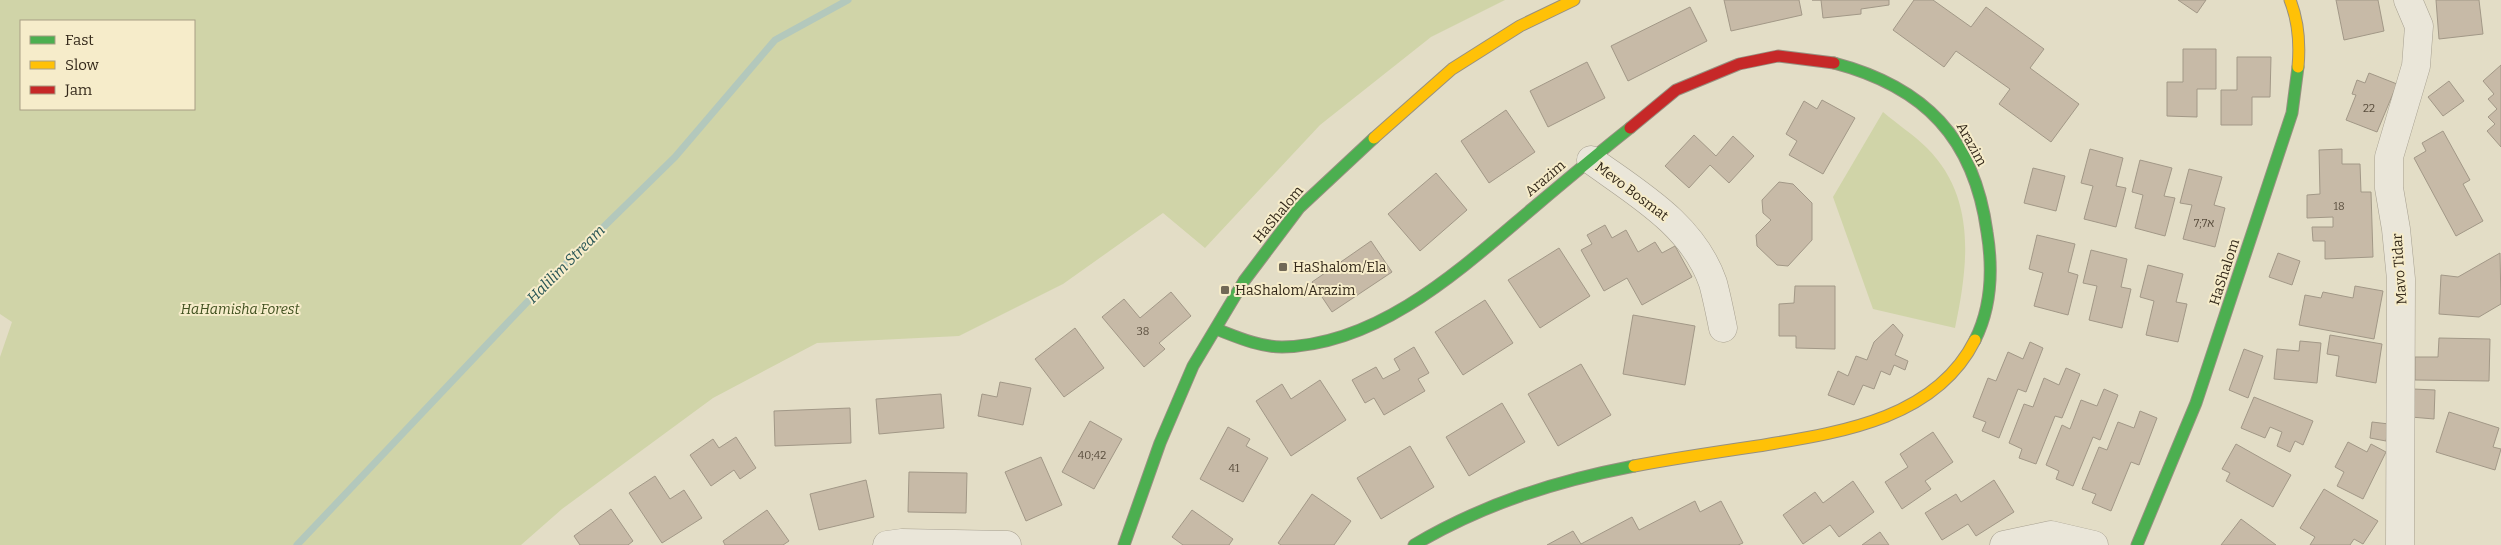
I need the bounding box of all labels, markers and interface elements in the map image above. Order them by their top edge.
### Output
legend [20,20,195,110]
text: Fast [65,31,94,49]
text: Slow [65,56,100,74]
text: Jam [64,81,93,99]
house number: 22 [2363,102,2375,115]
street label: Arazim [1953,119,1991,170]
street label: Arazim [1522,156,1569,200]
street label: Mevo Bosmat [1592,158,1672,224]
street label: HaShalom [1250,182,1307,246]
house number: 18 [2333,200,2345,213]
house number: 7;7א [2194,217,2214,230]
water label: Halilim Stream [523,221,609,307]
street label: Mavo Tidar [2389,233,2410,305]
street label: HaShalom [2206,236,2243,307]
place label: HaShalom/Ela [1293,259,1387,276]
marker: HaShalom/Ela [1277,261,1289,273]
place label: HaShalom/Arazim [1235,282,1356,299]
marker: HaShalom/Arazim [1219,284,1231,296]
park label: HaHamisha Forest [181,301,300,318]
house number: 38 [1137,325,1149,338]
house number: 40;42 [1078,449,1106,462]
house number: 41 [1229,462,1240,475]

